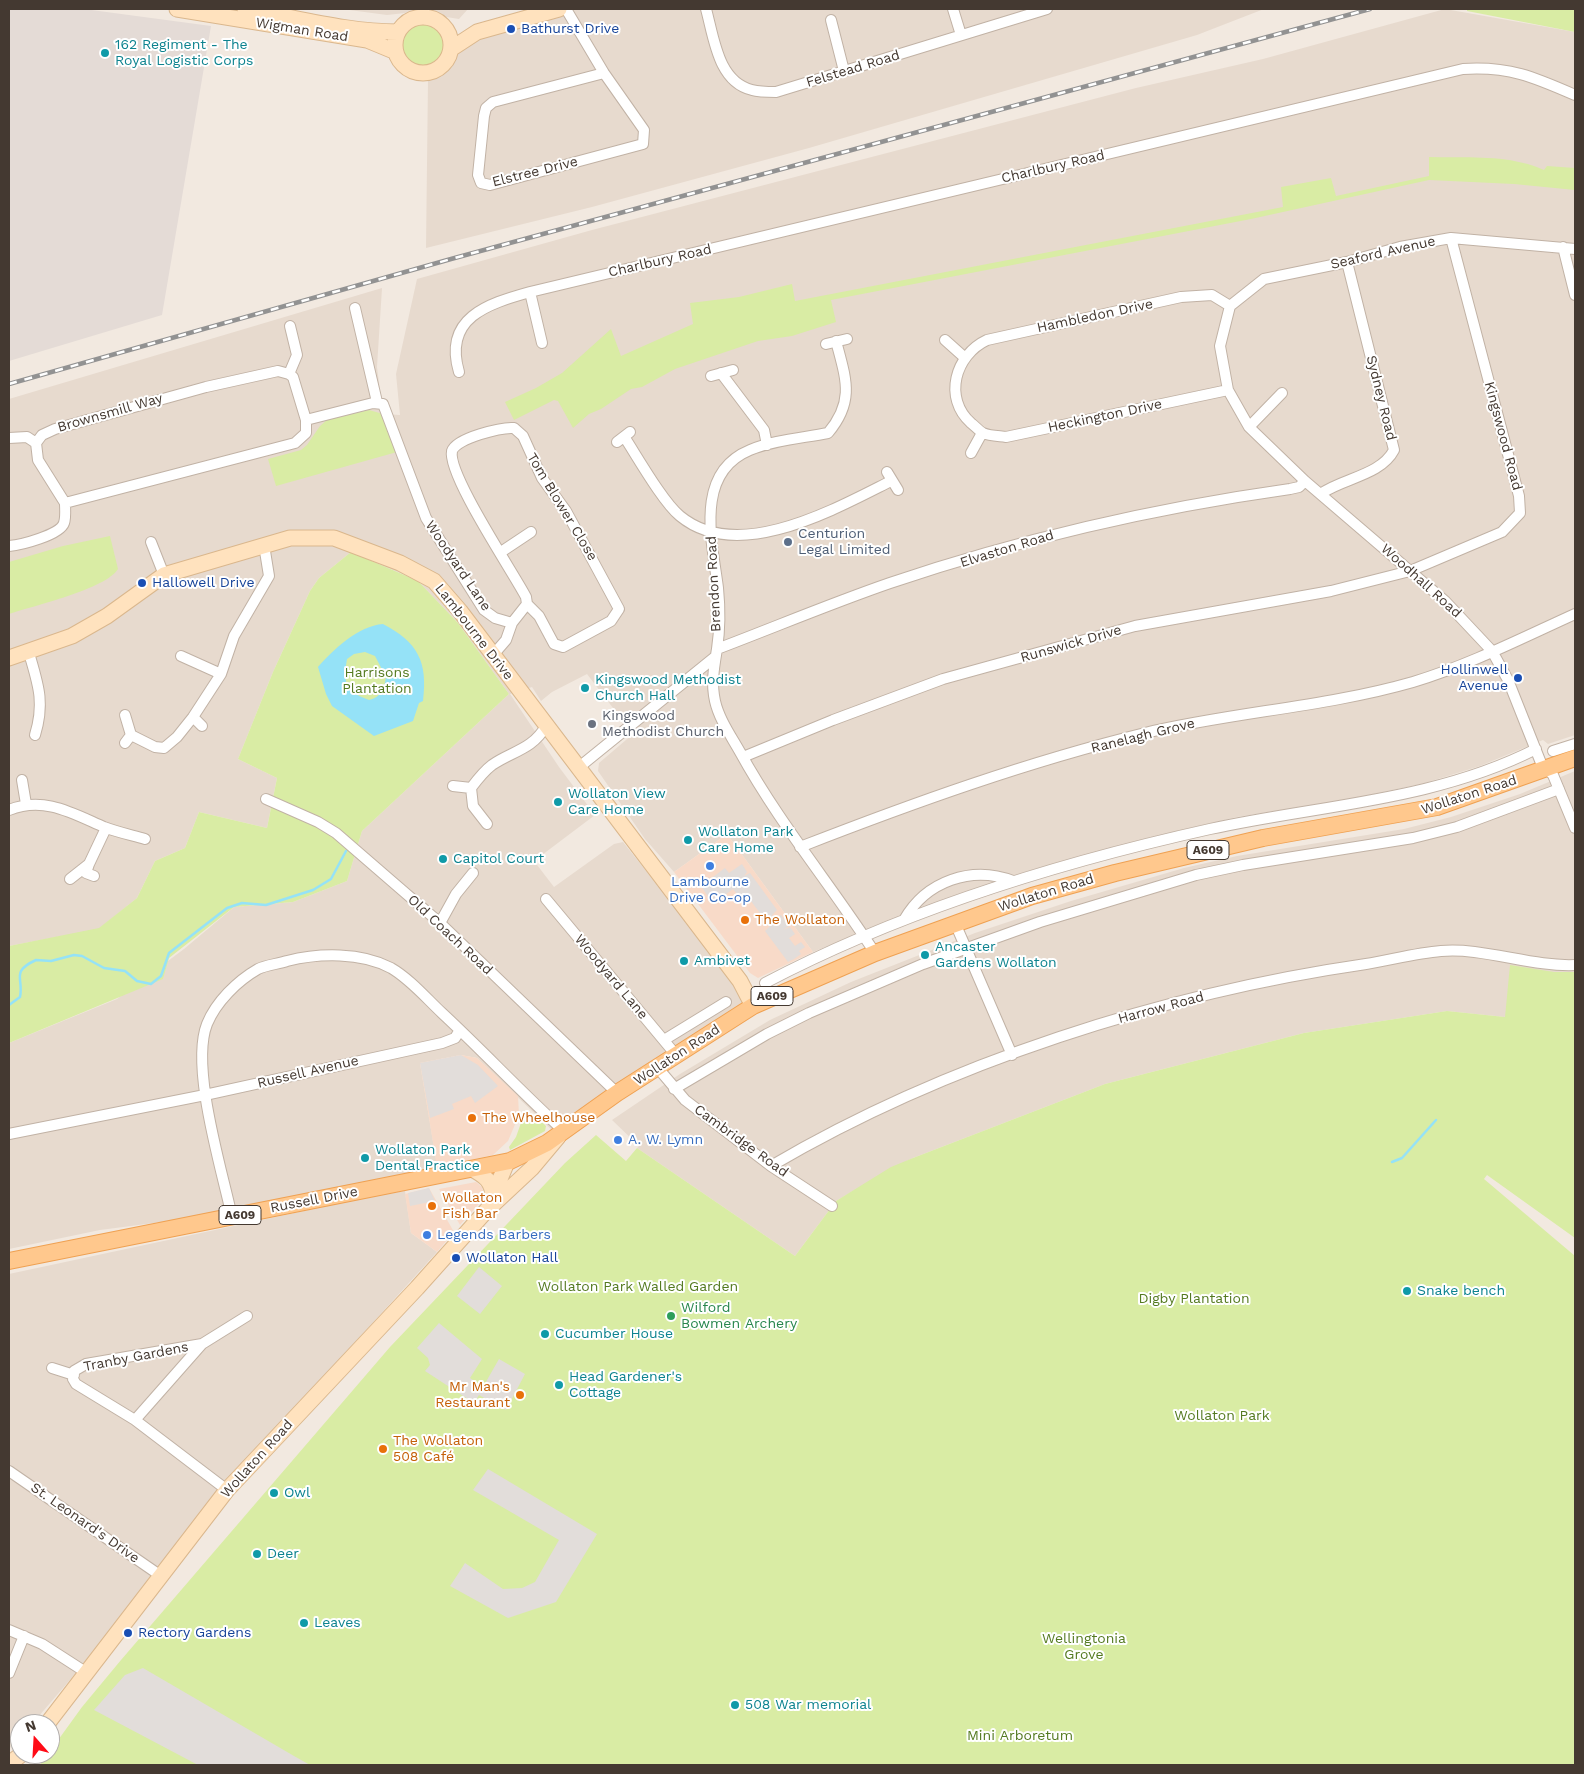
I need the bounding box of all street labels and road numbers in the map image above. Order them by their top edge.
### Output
street label: Wigman Road [255,14,349,46]
street label: Felstead Road [804,47,902,91]
street label: Charlbury Road [1000,147,1106,187]
street label: Elstree Drive [490,153,580,191]
street label: Seaford Avenue [1329,233,1437,273]
street label: Charlbury Road [607,241,713,281]
street label: Hambledon Drive [1036,296,1154,336]
street label: Sydney Road [1362,354,1400,442]
street label: Kingswood Road [1480,380,1526,492]
street label: Brownsmill Way [55,390,165,436]
street label: Heckington Drive [1046,396,1164,436]
street label: Tom Blower Close [523,450,601,564]
street label: Woodyard Lane [422,518,494,614]
street label: Elvaston Road [958,527,1056,571]
street label: Brendon Road [703,536,725,632]
street label: Woodhall Road [1377,540,1465,622]
street label: Lambourne Drive [431,581,517,683]
street label: Runswick Drive [1019,622,1123,666]
street label: Ranelagh Grove [1089,715,1197,757]
street label: Wollaton Road [1419,772,1519,818]
road number: A609 [1187,840,1229,860]
street label: Wollaton Road [996,870,1096,916]
street label: Old Coach Road [404,891,496,979]
street label: Woodyard Lane [571,931,651,1023]
road number: A609 [751,986,793,1006]
street label: Harrow Road [1116,988,1206,1028]
street label: Wollaton Road [631,1021,723,1089]
street label: Russell Avenue [256,1052,360,1092]
street label: Cambridge Road [691,1101,791,1181]
street label: Russell Drive [269,1183,359,1217]
road number: A609 [219,1206,261,1224]
street label: Tranby Gardens [82,1339,190,1375]
street label: Wollaton Road [217,1416,297,1502]
street label: St. Leonard's Drive [27,1479,143,1567]

